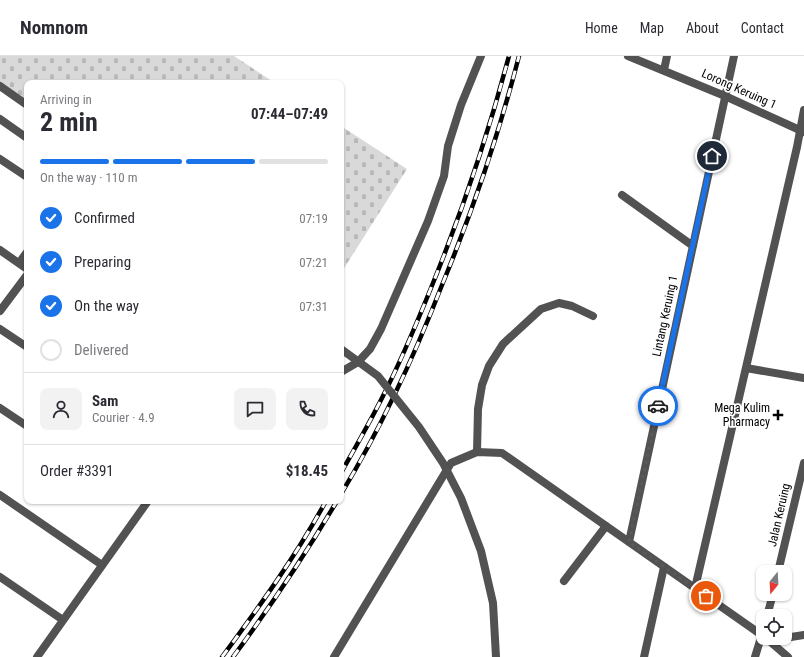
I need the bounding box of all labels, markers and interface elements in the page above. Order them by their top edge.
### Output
text: Nomnom [20,16,88,39]
text: Home [585,20,618,36]
text: Map [640,20,664,36]
text: About [686,20,719,36]
text: Contact [741,20,784,36]
street label: Lorong Keruing 1 [699,66,779,112]
text: Arriving in [40,92,92,107]
text: 07:44–07:49 [251,105,328,123]
text: 2 min [40,107,98,137]
pin [695,139,729,173]
icon: home [701,145,723,167]
text: On the way · 110 m [40,170,137,185]
icon: check [40,207,62,229]
text: Confirmed [74,209,135,227]
text: 07:19 [299,211,328,226]
icon: check [40,251,62,273]
text: Preparing [74,253,131,271]
text: 07:21 [299,255,328,270]
street label: Lintang Keruing 1 [650,274,680,358]
icon: check [40,295,62,317]
text: On the way [74,297,139,315]
text: 07:31 [299,299,328,314]
text: Delivered [74,341,129,359]
courier [638,386,678,426]
button: person [40,388,82,430]
button: chat [234,388,276,430]
button: phone [286,388,328,430]
text: Sam [92,392,118,410]
icon: car [647,395,669,417]
place label: Mega Kulim Pharmacy [714,401,770,429]
text: Courier · 4.9 [92,410,155,425]
marker: Mega Kulim Pharmacy [773,410,783,420]
text: Order #3391 [40,462,114,480]
text: $18.45 [286,462,328,480]
street label: Jalan Keruing [765,482,793,548]
north arrow [756,565,792,601]
map controls [756,565,792,645]
pin [689,579,723,613]
icon: bag [695,585,717,607]
button: locate [756,609,792,645]

